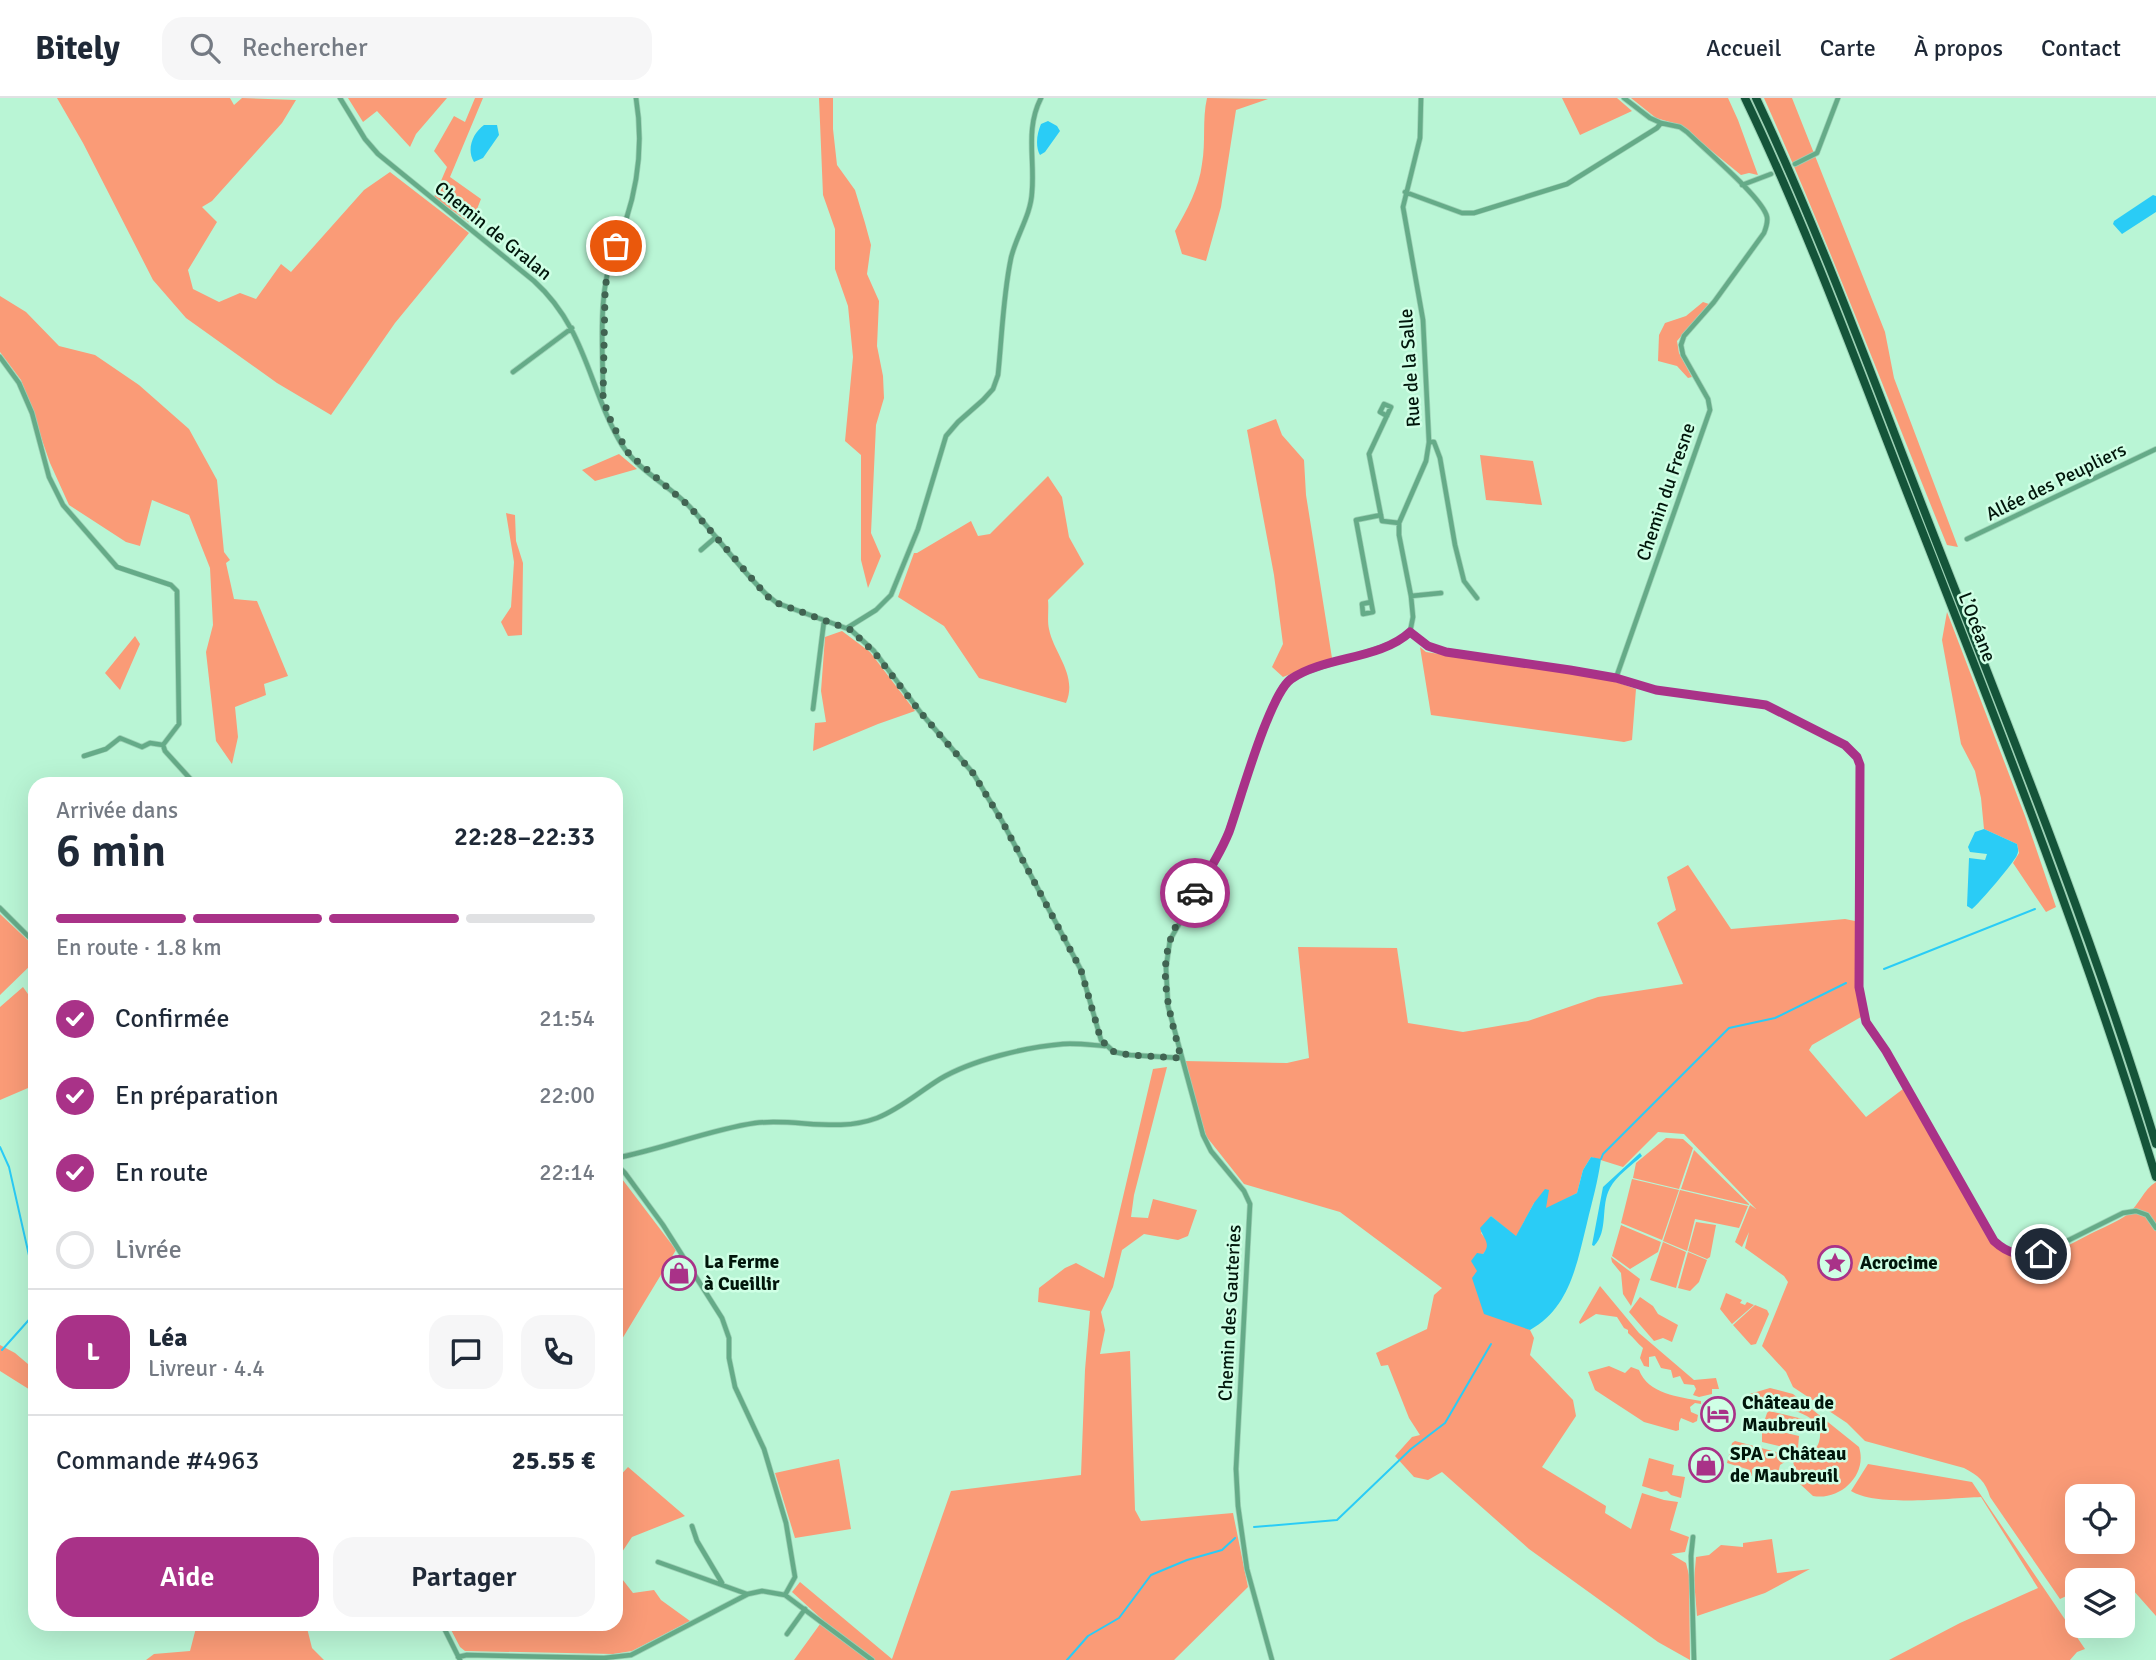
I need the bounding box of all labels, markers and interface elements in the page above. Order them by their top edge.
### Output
search box [162,17,652,80]
text: Bitely [35,28,120,69]
icon: search [186,29,224,67]
text: Rechercher [242,32,368,64]
text: Accueil [1706,33,1782,63]
text: Carte [1820,33,1876,63]
text: À propos [1914,33,2003,63]
text: Contact [2041,33,2121,63]
street label: Chemin de Gralan [429,176,557,286]
pin [586,216,646,276]
icon: bag [597,227,635,265]
street label: Rue de la Salle [1394,308,1426,428]
street label: Chemin du Fresne [1631,420,1701,564]
street label: Allée des Peupliers [1982,438,2130,526]
street label: L’Océane [1953,589,2001,665]
text: Arrivée dans [56,796,178,825]
text: 22:28–22:33 [454,821,595,853]
text: 6 min [56,823,166,879]
courier [1160,858,1230,928]
icon: car [1176,874,1214,912]
text: En route · 1.8 km [56,933,221,962]
icon: check [56,1000,94,1038]
text: Confirmée [115,1003,230,1035]
text: 21:54 [539,1004,595,1033]
icon: check [56,1077,94,1115]
text: En préparation [115,1080,279,1112]
text: 22:00 [539,1081,595,1110]
icon: check [56,1154,94,1192]
text: En route [115,1157,208,1189]
text: 22:14 [539,1158,595,1187]
street label: Chemin des Gauteries [1213,1224,1247,1402]
pin [2011,1224,2071,1284]
text: Livrée [115,1234,182,1266]
icon: home [2022,1235,2060,1273]
place icon: Acrocime [1816,1244,1854,1282]
place label: La Ferme à Cueillir [704,1250,780,1296]
place label: Acrocime [1860,1251,1938,1275]
shop icon: La Ferme à Cueillir [660,1254,698,1292]
button: chat [429,1315,503,1389]
button: phone [521,1315,595,1389]
text: Léa [148,1322,188,1354]
text: L [86,1336,100,1368]
text: Livreur · 4.4 [148,1354,265,1383]
place label: Château de Maubreuil [1742,1391,1834,1437]
hotel icon: Château de Maubreuil [1699,1395,1737,1433]
place label: SPA - Château de Maubreuil [1730,1442,1846,1488]
text: Commande #4963 [56,1445,259,1477]
text: 25.55 € [512,1445,595,1477]
shop icon: SPA - Château de Maubreuil [1687,1446,1725,1484]
map controls [2065,1484,2135,1638]
button: locate [2065,1484,2135,1554]
button: Aide [56,1537,319,1617]
button: Partager [333,1537,595,1617]
button: layers [2065,1568,2135,1638]

